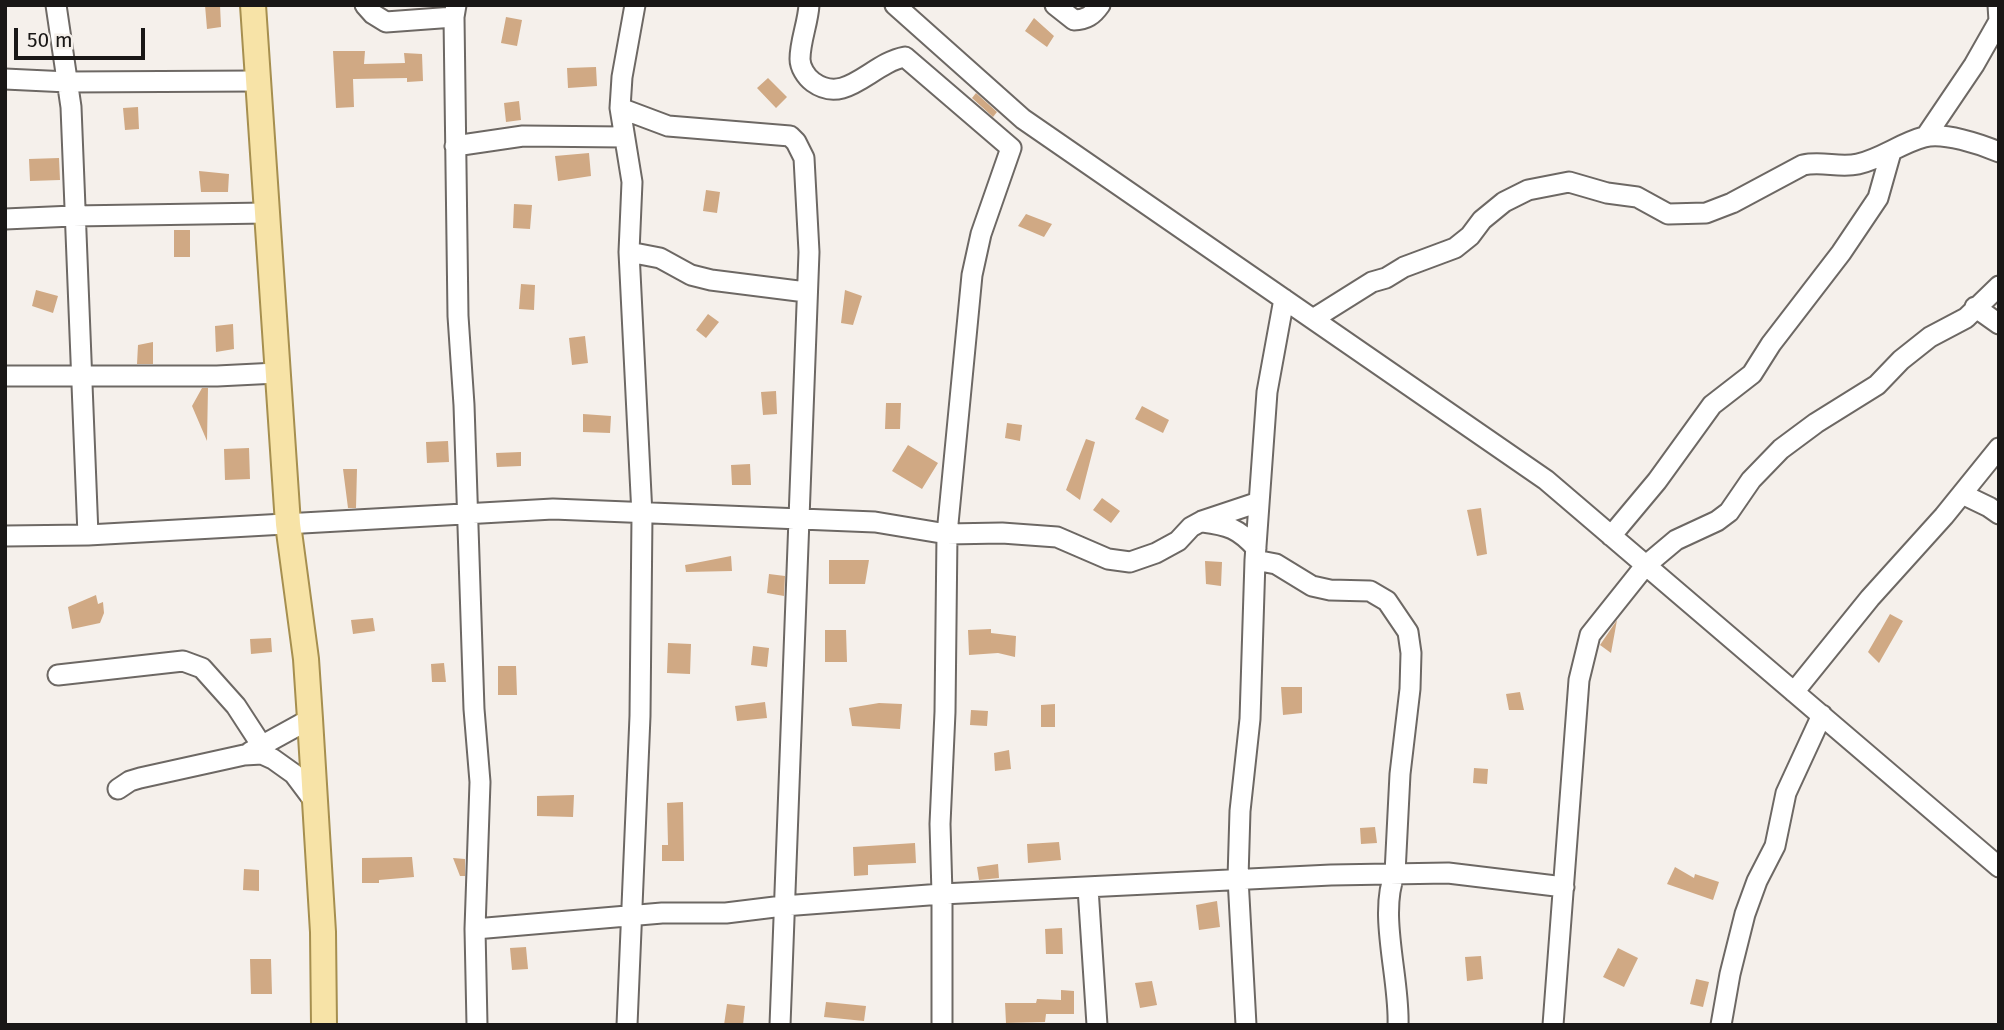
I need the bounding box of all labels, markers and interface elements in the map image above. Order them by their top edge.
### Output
scale bar [18,14,149,58]
text: 50 m [27,27,73,53]

